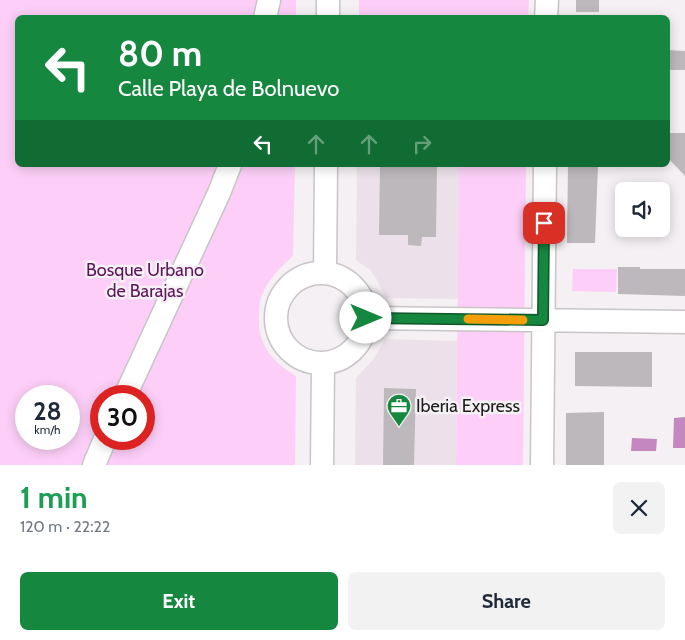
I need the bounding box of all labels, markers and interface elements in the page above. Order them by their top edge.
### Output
text: 80 m [118,32,202,75]
icon: left [35,35,100,100]
text: Calle Playa de Bolnuevo [118,75,339,102]
icon: left [249,130,277,158]
icon: ahead [302,130,330,158]
icon: ahead [355,130,383,158]
icon: right [408,130,436,158]
map controls [615,182,670,237]
button: sound [615,182,670,237]
pin [523,202,565,244]
icon: arrive [530,209,558,237]
park label: Bosque Urbano de Barajas [86,259,204,302]
position arrow [339,291,391,343]
speed limit sign: 30 [90,385,155,450]
office icon: Iberia Express [386,393,412,427]
place label: Iberia Express [416,395,520,417]
text: 28 [33,396,62,426]
text: km/h [34,422,61,437]
text: 1 min [20,479,88,516]
button: close [613,482,665,534]
text: 120 m · 22:22 [20,517,110,536]
button: Exit [20,572,338,630]
button: Share [348,572,665,630]

